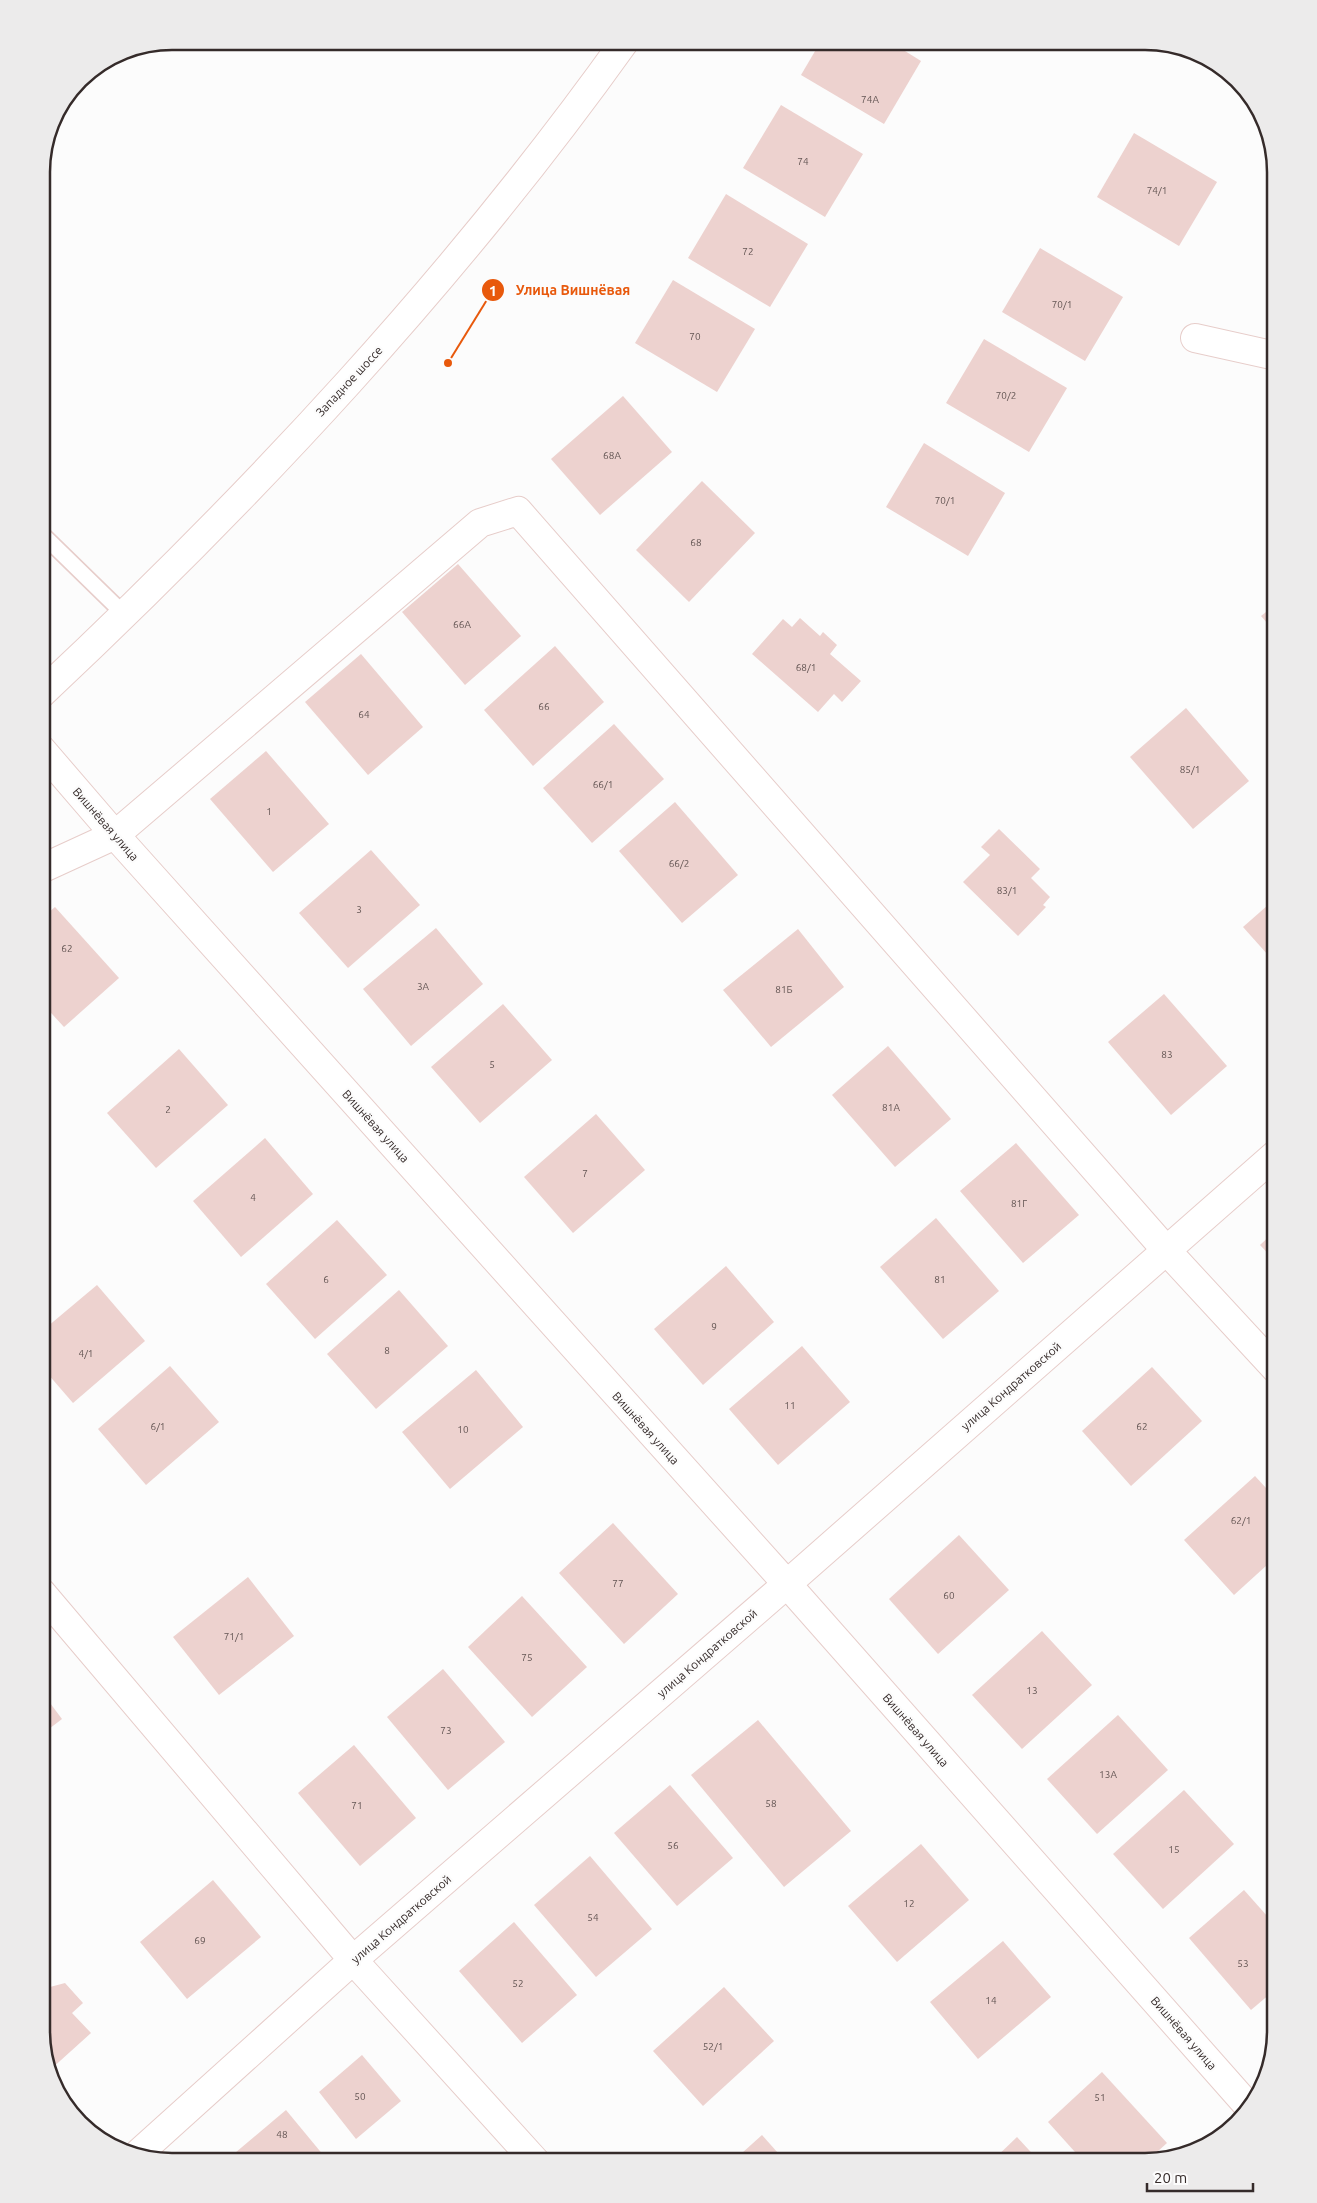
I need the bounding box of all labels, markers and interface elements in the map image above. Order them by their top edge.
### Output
house number: 74А [861,94,879,105]
house number: 74 [797,156,809,167]
house number: 74/1 [1147,185,1167,196]
house number: 72 [742,246,754,257]
callout: Улица Вишнёвая [481,276,640,305]
text: 1 [489,282,497,299]
text: Улица Вишнёвая [516,282,630,298]
house number: 70/1 [1052,299,1072,310]
house number: 70 [689,331,701,342]
street label: Западное шоссе [313,343,385,419]
house number: 70/2 [996,390,1016,401]
house number: 68А [603,450,621,461]
house number: 70/1 [935,495,955,506]
house number: 68 [690,537,702,548]
house number: 66А [453,619,471,630]
house number: 68/1 [796,662,816,673]
house number: 66 [538,701,550,712]
house number: 64 [358,709,370,720]
house number: 85/1 [1180,764,1200,775]
house number: 66/1 [593,779,613,790]
street label: Вишнёвая улица [71,785,141,863]
house number: 1 [266,806,272,817]
house number: 66/2 [669,858,689,869]
house number: 83/1 [997,885,1017,896]
house number: 3 [356,904,362,915]
house number: 62 [61,943,73,954]
house number: 3А [417,981,430,992]
house number: 81Б [775,984,793,995]
house number: 83 [1161,1049,1173,1060]
house number: 5 [489,1059,495,1070]
street label: Вишнёвая улица [340,1087,412,1165]
house number: 81А [882,1102,900,1113]
house number: 2 [165,1104,171,1115]
house number: 7 [582,1168,588,1179]
house number: 4 [250,1192,256,1203]
house number: 81Г [1011,1198,1027,1209]
house number: 6 [323,1274,329,1285]
house number: 81 [934,1274,946,1285]
house number: 9 [711,1321,717,1332]
street label: улица Кондратковской [959,1339,1063,1433]
house number: 8 [384,1345,390,1356]
house number: 4/1 [79,1348,93,1359]
street label: Вишнёвая улица [610,1389,682,1467]
house number: 11 [784,1400,796,1411]
house number: 6/1 [151,1421,165,1432]
house number: 62 [1136,1421,1148,1432]
house number: 10 [457,1424,469,1435]
house number: 62/1 [1231,1515,1251,1526]
house number: 77 [612,1578,624,1589]
house number: 60 [943,1590,955,1601]
street label: улица Кондратковской [655,1606,759,1700]
house number: 71/1 [224,1631,244,1642]
house number: 75 [521,1652,533,1663]
house number: 13 [1026,1685,1038,1696]
street label: Вишнёвая улица [881,1691,951,1769]
house number: 73 [440,1725,452,1736]
house number: 13А [1099,1769,1117,1780]
house number: 58 [765,1798,777,1809]
house number: 71 [351,1800,363,1811]
house number: 56 [667,1840,679,1851]
house number: 15 [1168,1844,1180,1855]
street label: улица Кондратковской [349,1872,453,1966]
house number: 12 [903,1898,915,1909]
house number: 54 [587,1912,599,1923]
house number: 69 [194,1935,206,1946]
house number: 53 [1237,1958,1249,1969]
house number: 52 [512,1978,524,1989]
street label: Вишнёвая улица [1149,1994,1219,2072]
house number: 14 [985,1995,997,2006]
house number: 52/1 [703,2041,723,2052]
house number: 50 [354,2091,366,2102]
house number: 51 [1094,2092,1106,2103]
house number: 48 [276,2129,288,2140]
scale bar [1147,2160,1253,2192]
text: 20 m [1154,2169,1187,2186]

